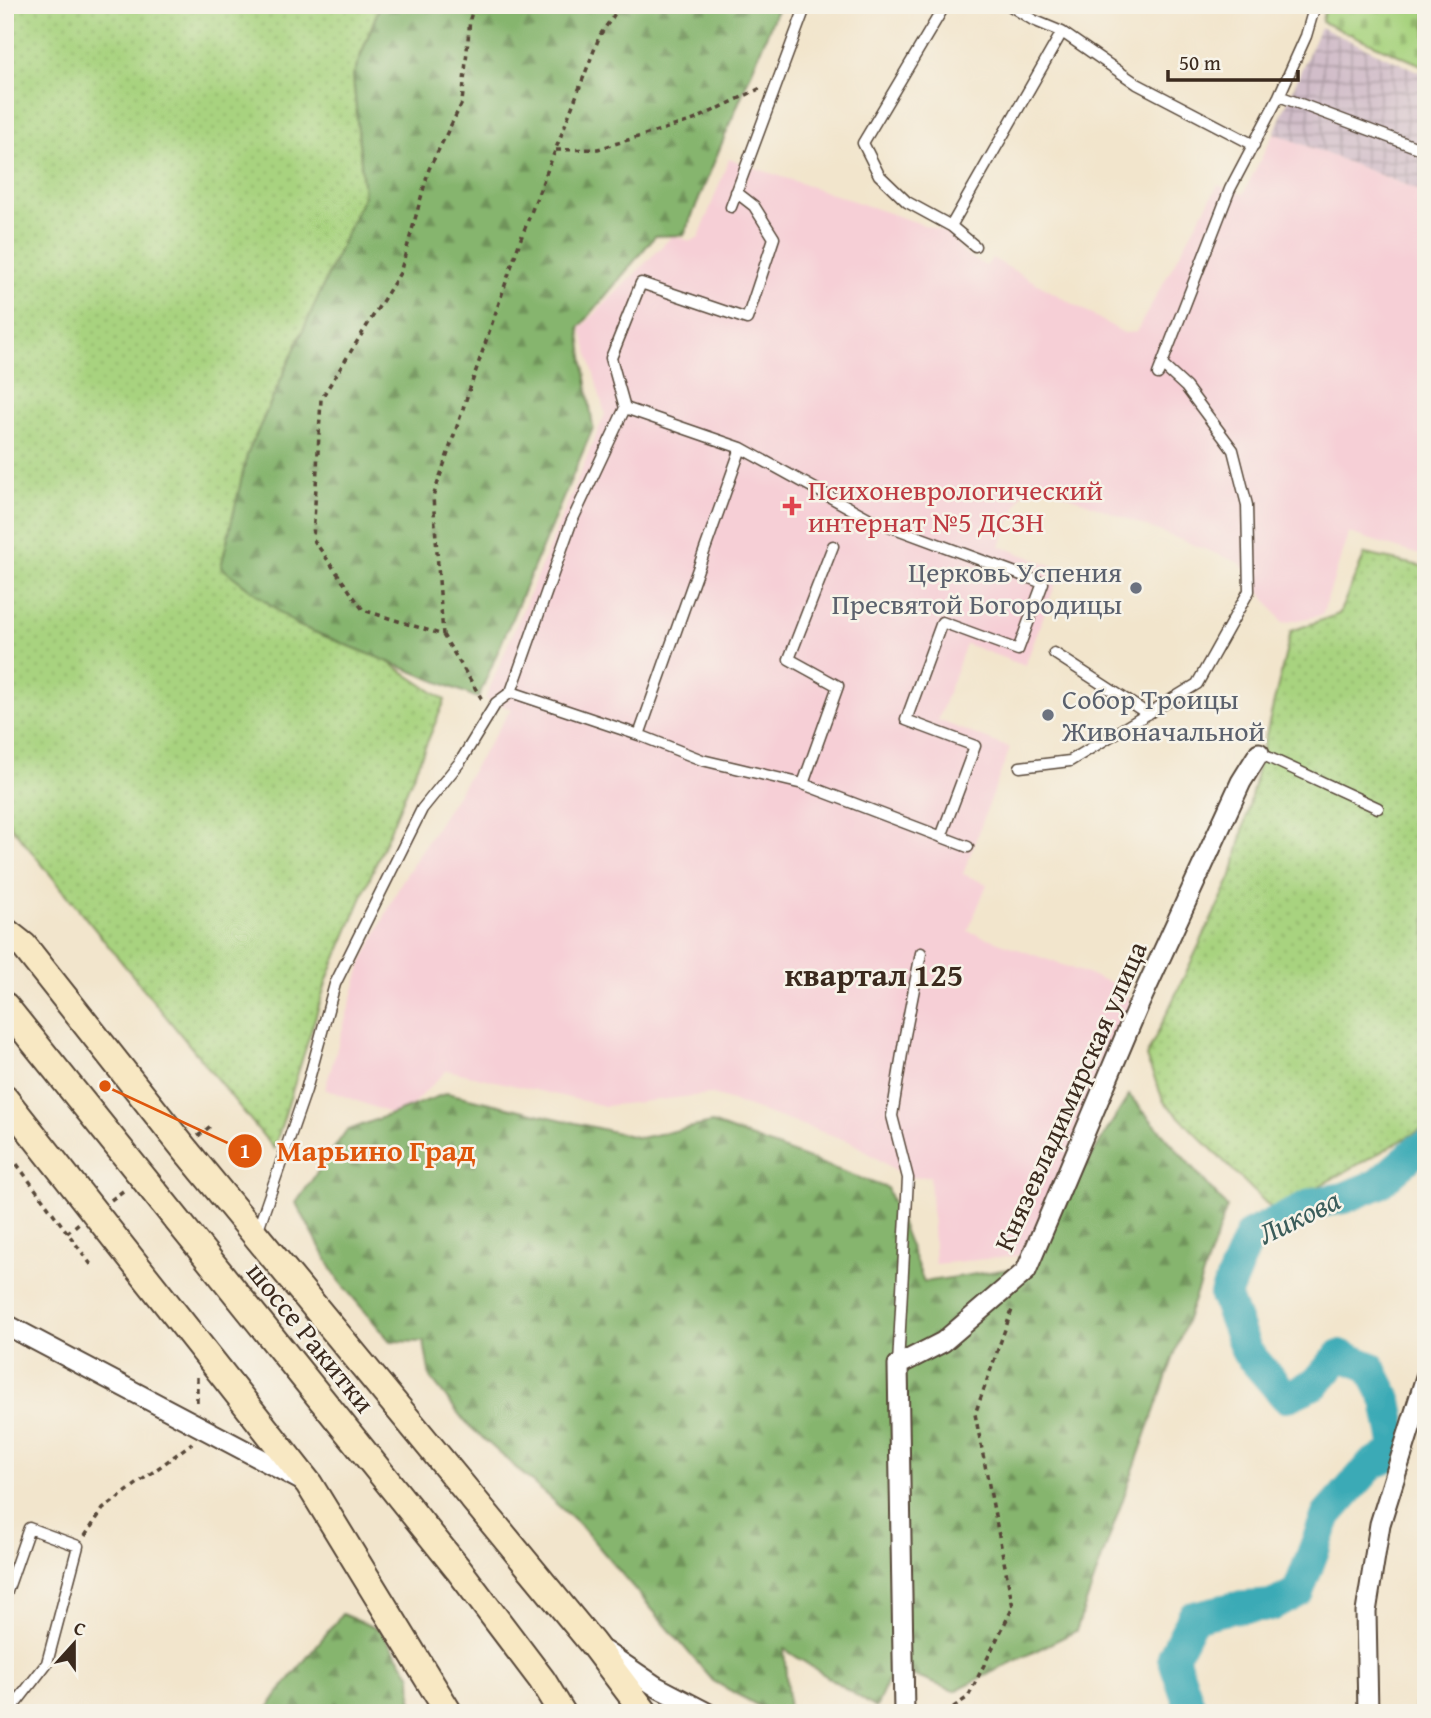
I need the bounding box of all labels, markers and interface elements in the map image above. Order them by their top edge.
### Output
scale bar [1168,38,1298,82]
text: 50 m [1179,47,1221,78]
place label: Психоневрологический интернат №5 ДСЗН [808,469,1103,542]
marker: Психоневрологический интернат №5 ДСЗН [782,496,802,516]
place label: Церковь Успения Пресвятой Богородицы [832,551,1122,624]
marker: Церковь Успения Пресвятой Богородицы [1128,580,1144,596]
place label: Собор Троицы Живоначальной [1061,678,1265,751]
marker: Собор Троицы Живоначальной [1040,707,1056,723]
street label: Князевладимирская улица [983,934,1157,1257]
district label: квартал 125 [785,951,963,998]
callout: Марьино Град [228,1125,490,1176]
text: Марьино Град [276,1128,476,1172]
text: 1 [240,1135,250,1166]
water label: Ликова [1250,1177,1347,1255]
street label: шоссе Ракитки [238,1252,385,1421]
north arrow [38,1610,108,1680]
text: С [70,1613,90,1643]

